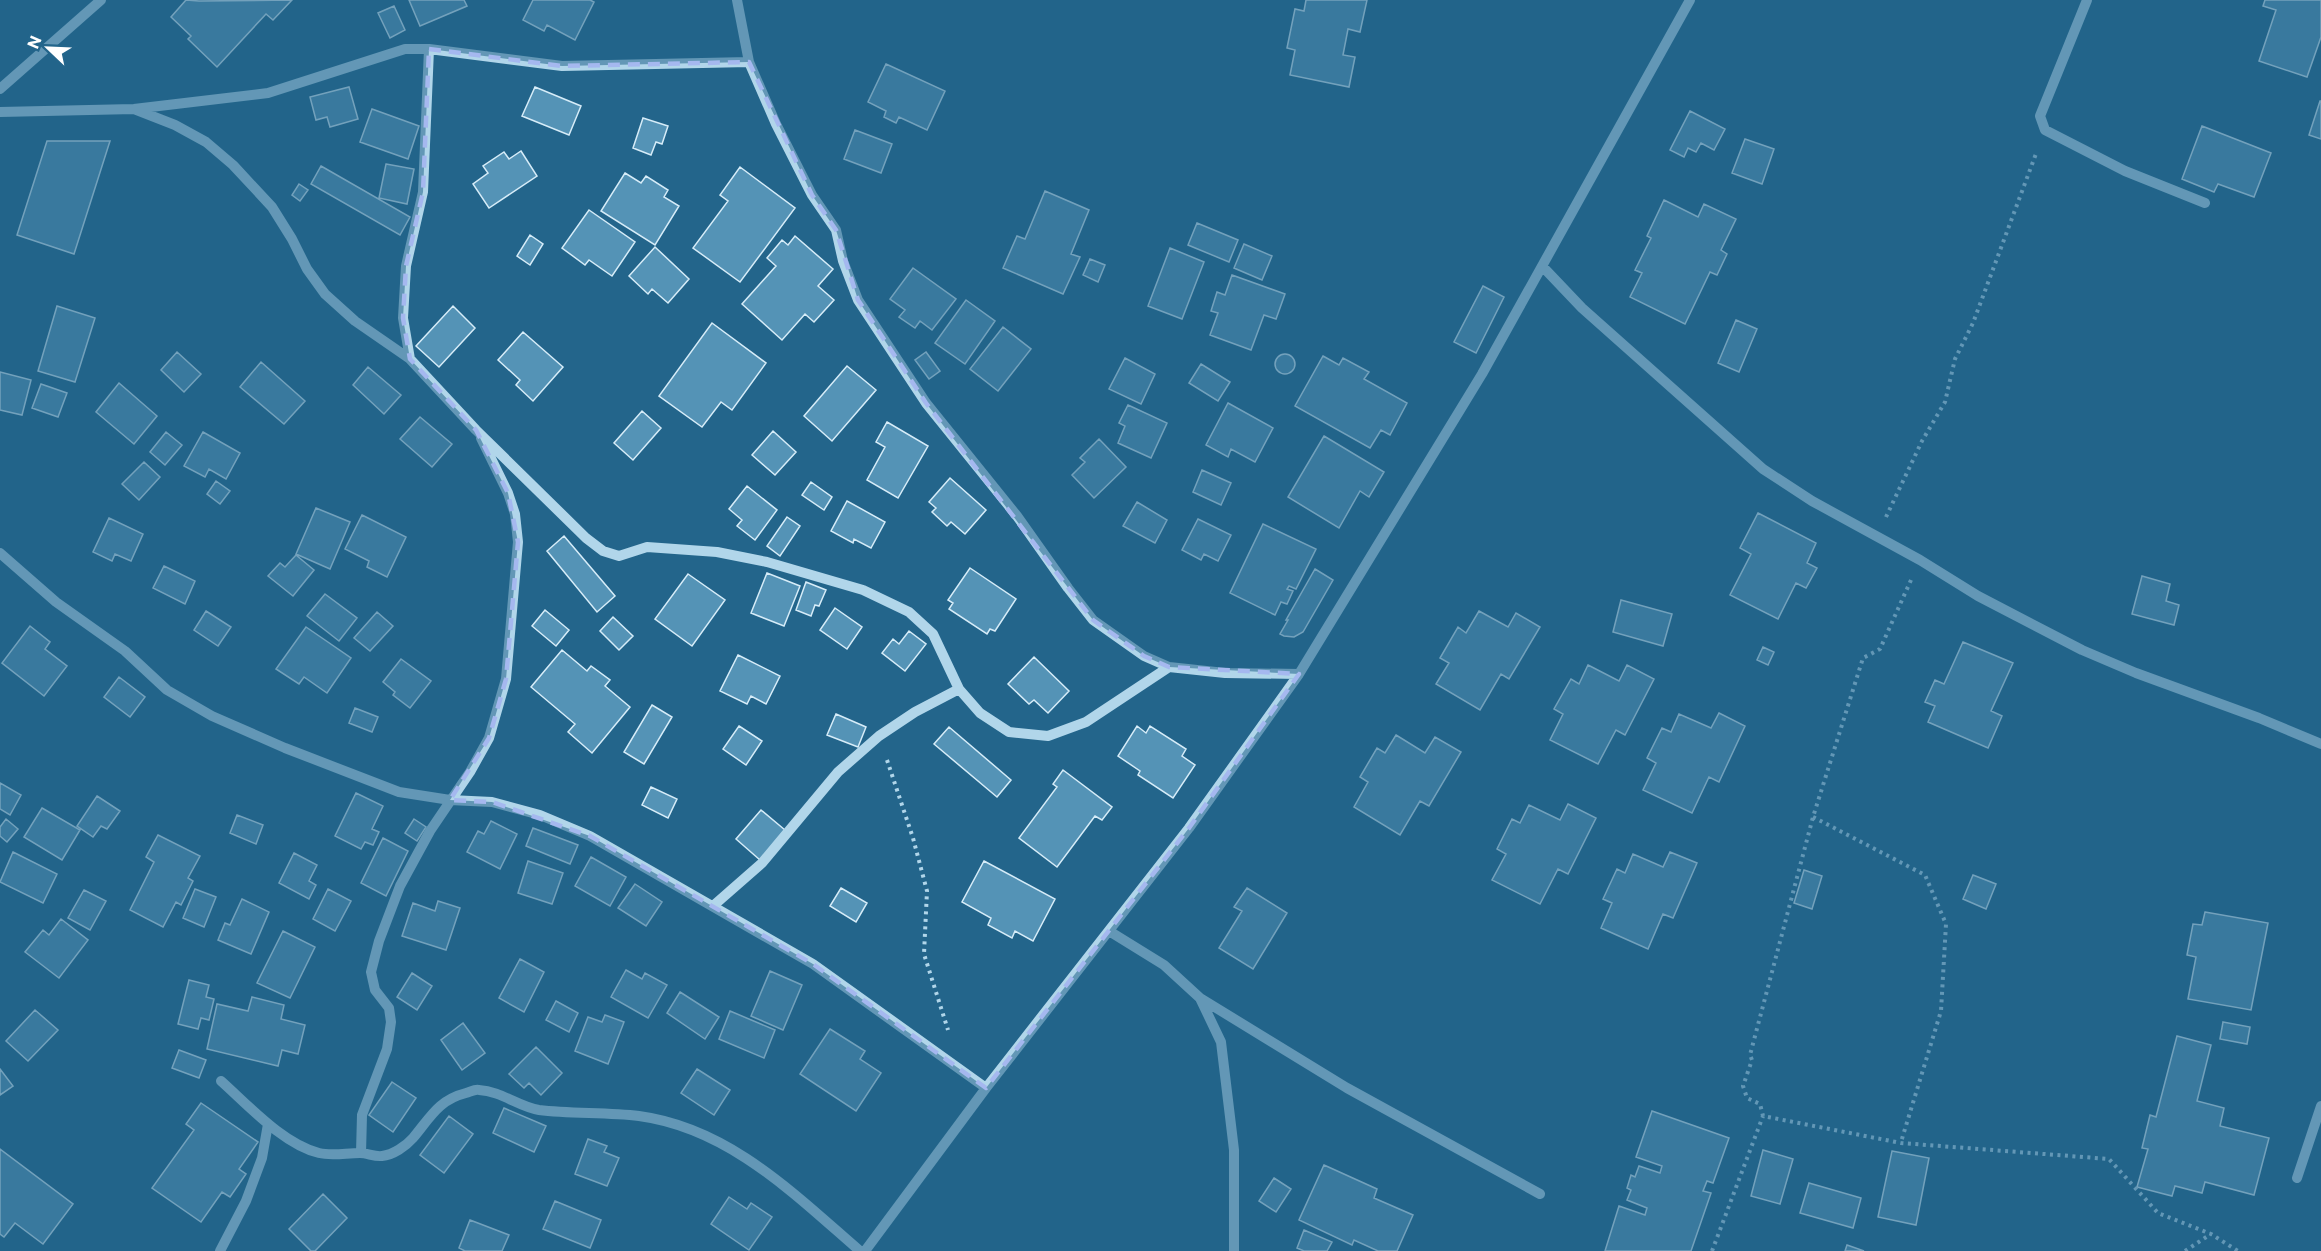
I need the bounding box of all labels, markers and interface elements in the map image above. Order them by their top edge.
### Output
north arrow [18,18,78,78]
text: N [23,33,45,51]

